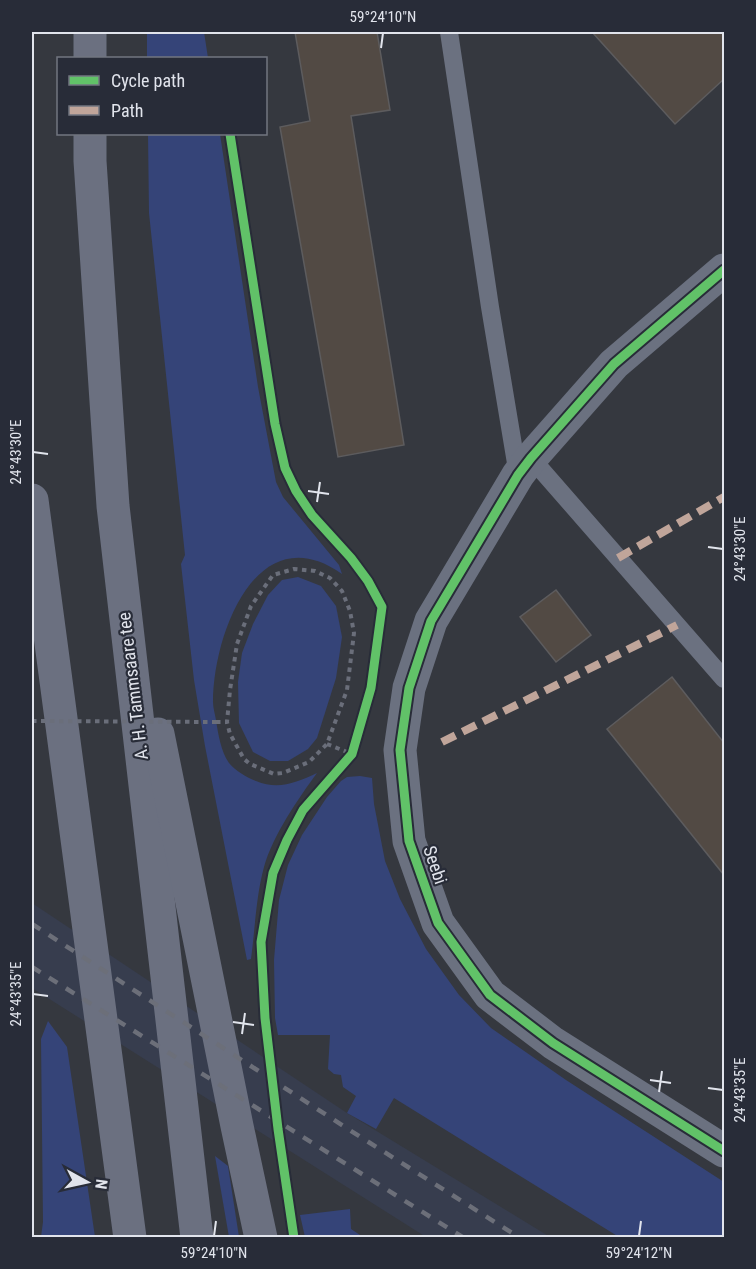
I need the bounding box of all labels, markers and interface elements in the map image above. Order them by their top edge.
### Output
text: 59°24'10"N [350,8,416,26]
legend [57,57,267,135]
text: Cycle path [111,70,185,91]
text: Path [111,100,144,121]
text: 24°43'30"E [7,420,25,484]
text: 24°43'30"E [731,517,749,581]
street label: A. H. Tammsaare tee [113,611,152,761]
street label: Seebi [419,843,452,887]
text: 24°43'35"E [7,962,25,1026]
text: 24°43'35"E [731,1058,749,1122]
north arrow [57,1152,117,1212]
text: N [91,1178,111,1190]
text: 59°24'10"N [181,1244,247,1262]
text: 59°24'12"N [606,1244,672,1262]

